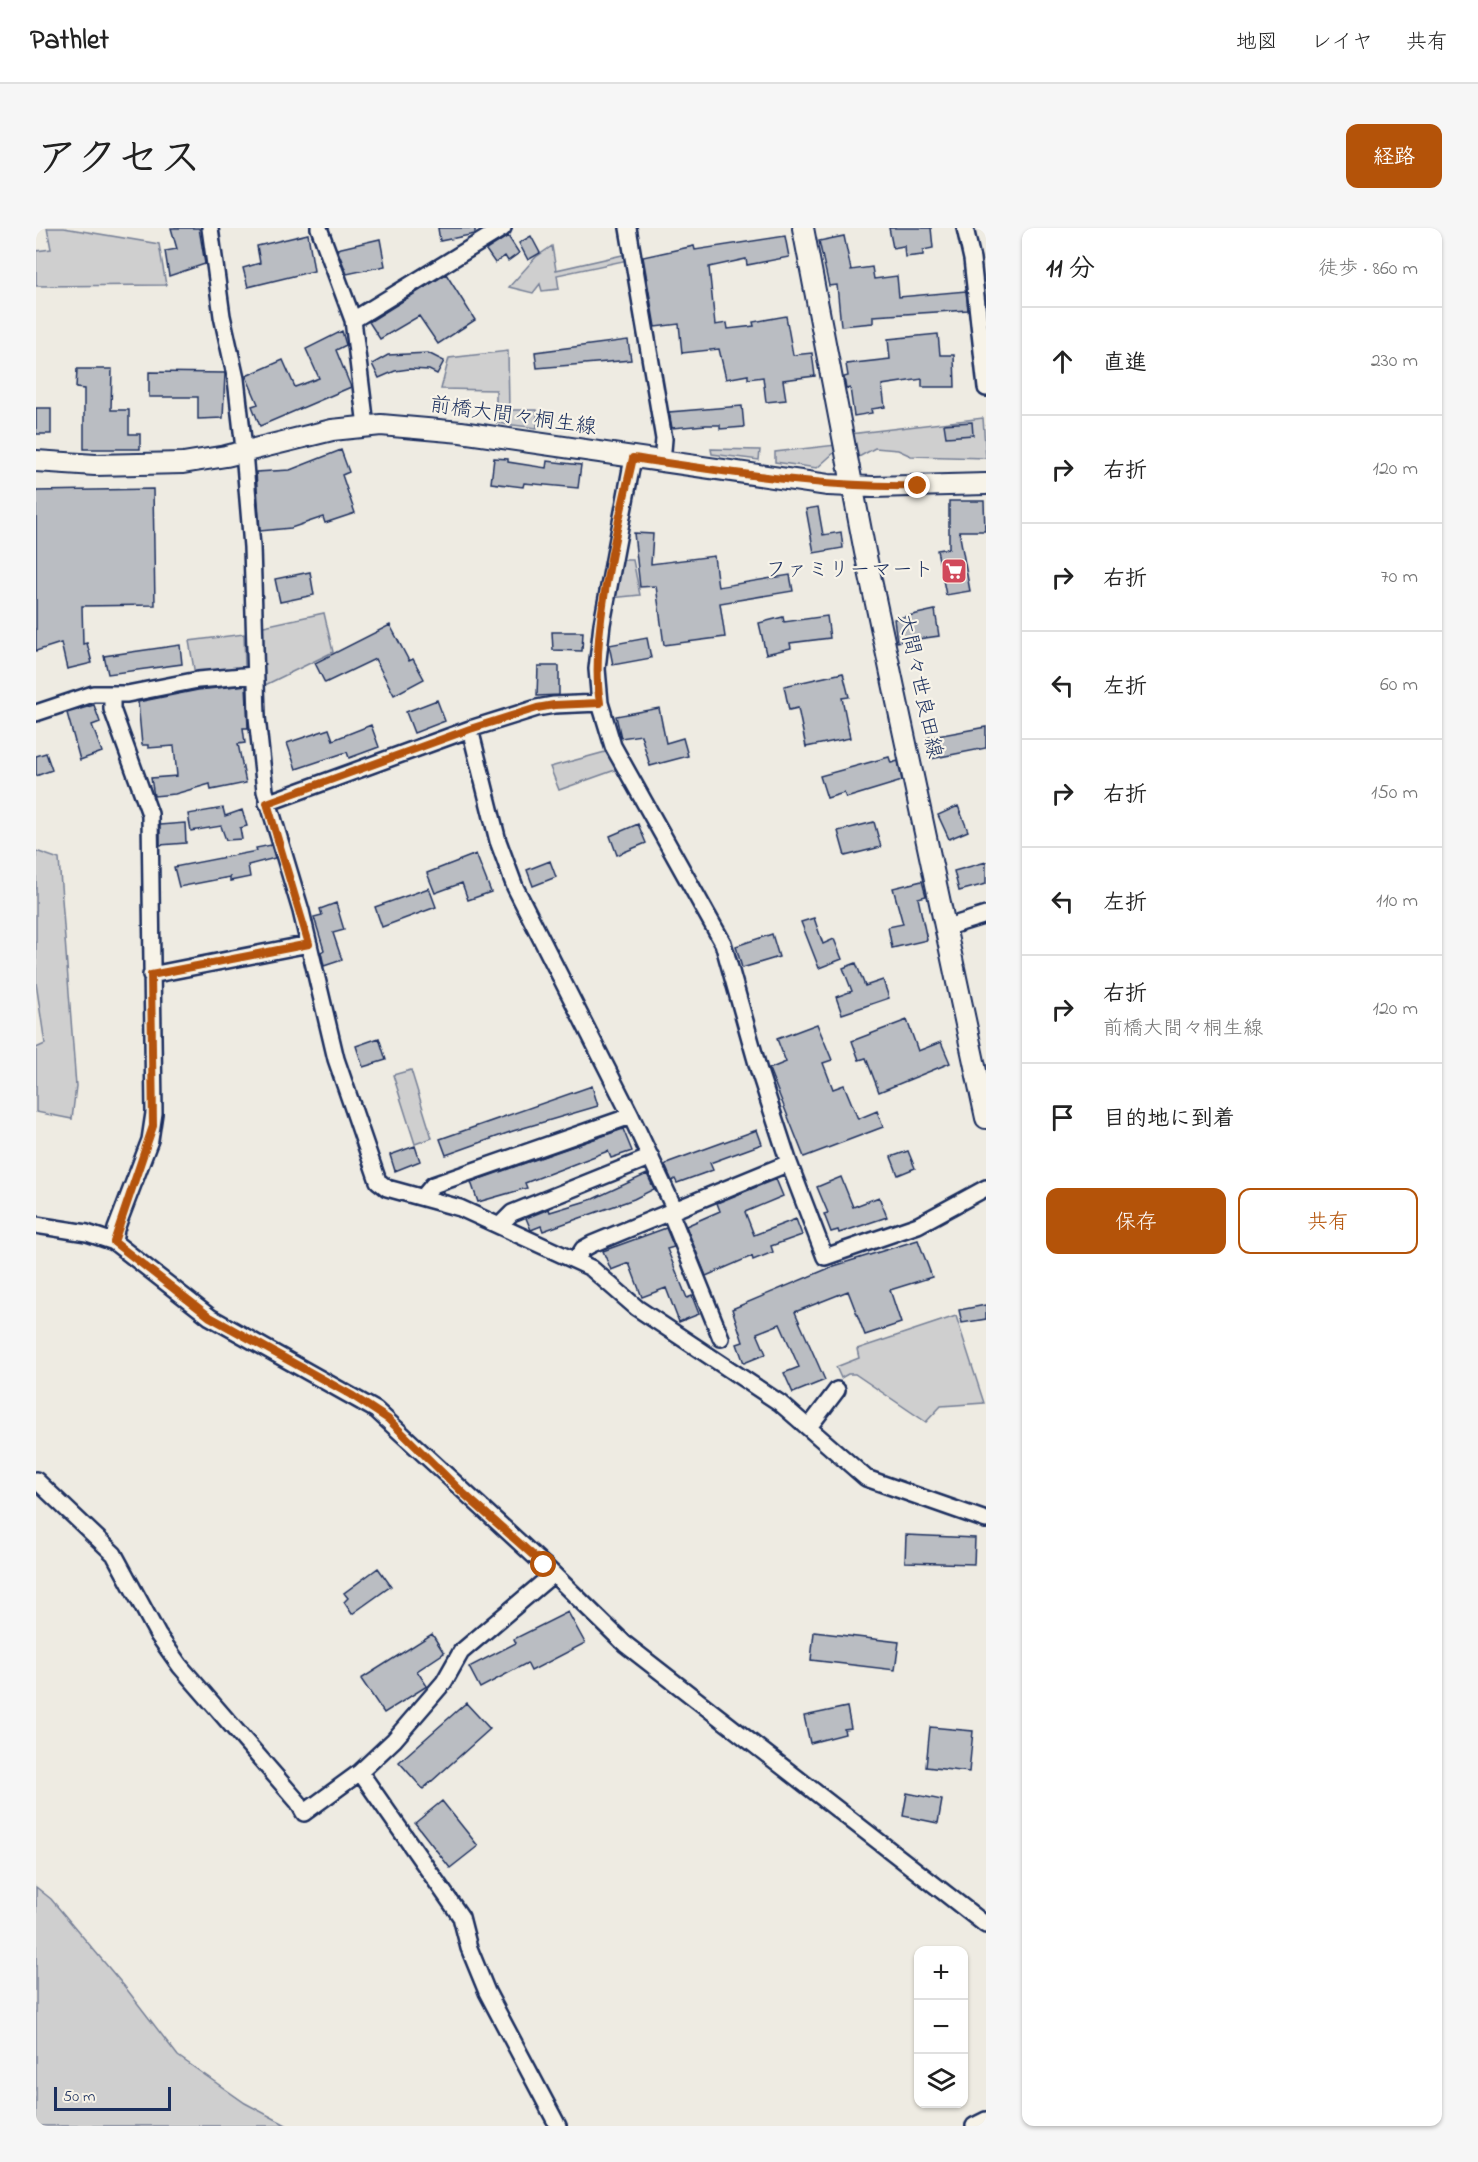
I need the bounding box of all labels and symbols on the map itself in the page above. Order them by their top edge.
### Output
street label: 前橋大間々桐生線 [428,390,598,444]
route end [904,472,930,498]
place label: ファミリーマート [766,556,934,586]
supermarket icon: ファミリーマート [939,556,969,586]
street label: 大間々世良田線 [889,611,949,761]
route start [530,1551,556,1577]
scale bar [54,2084,171,2112]

